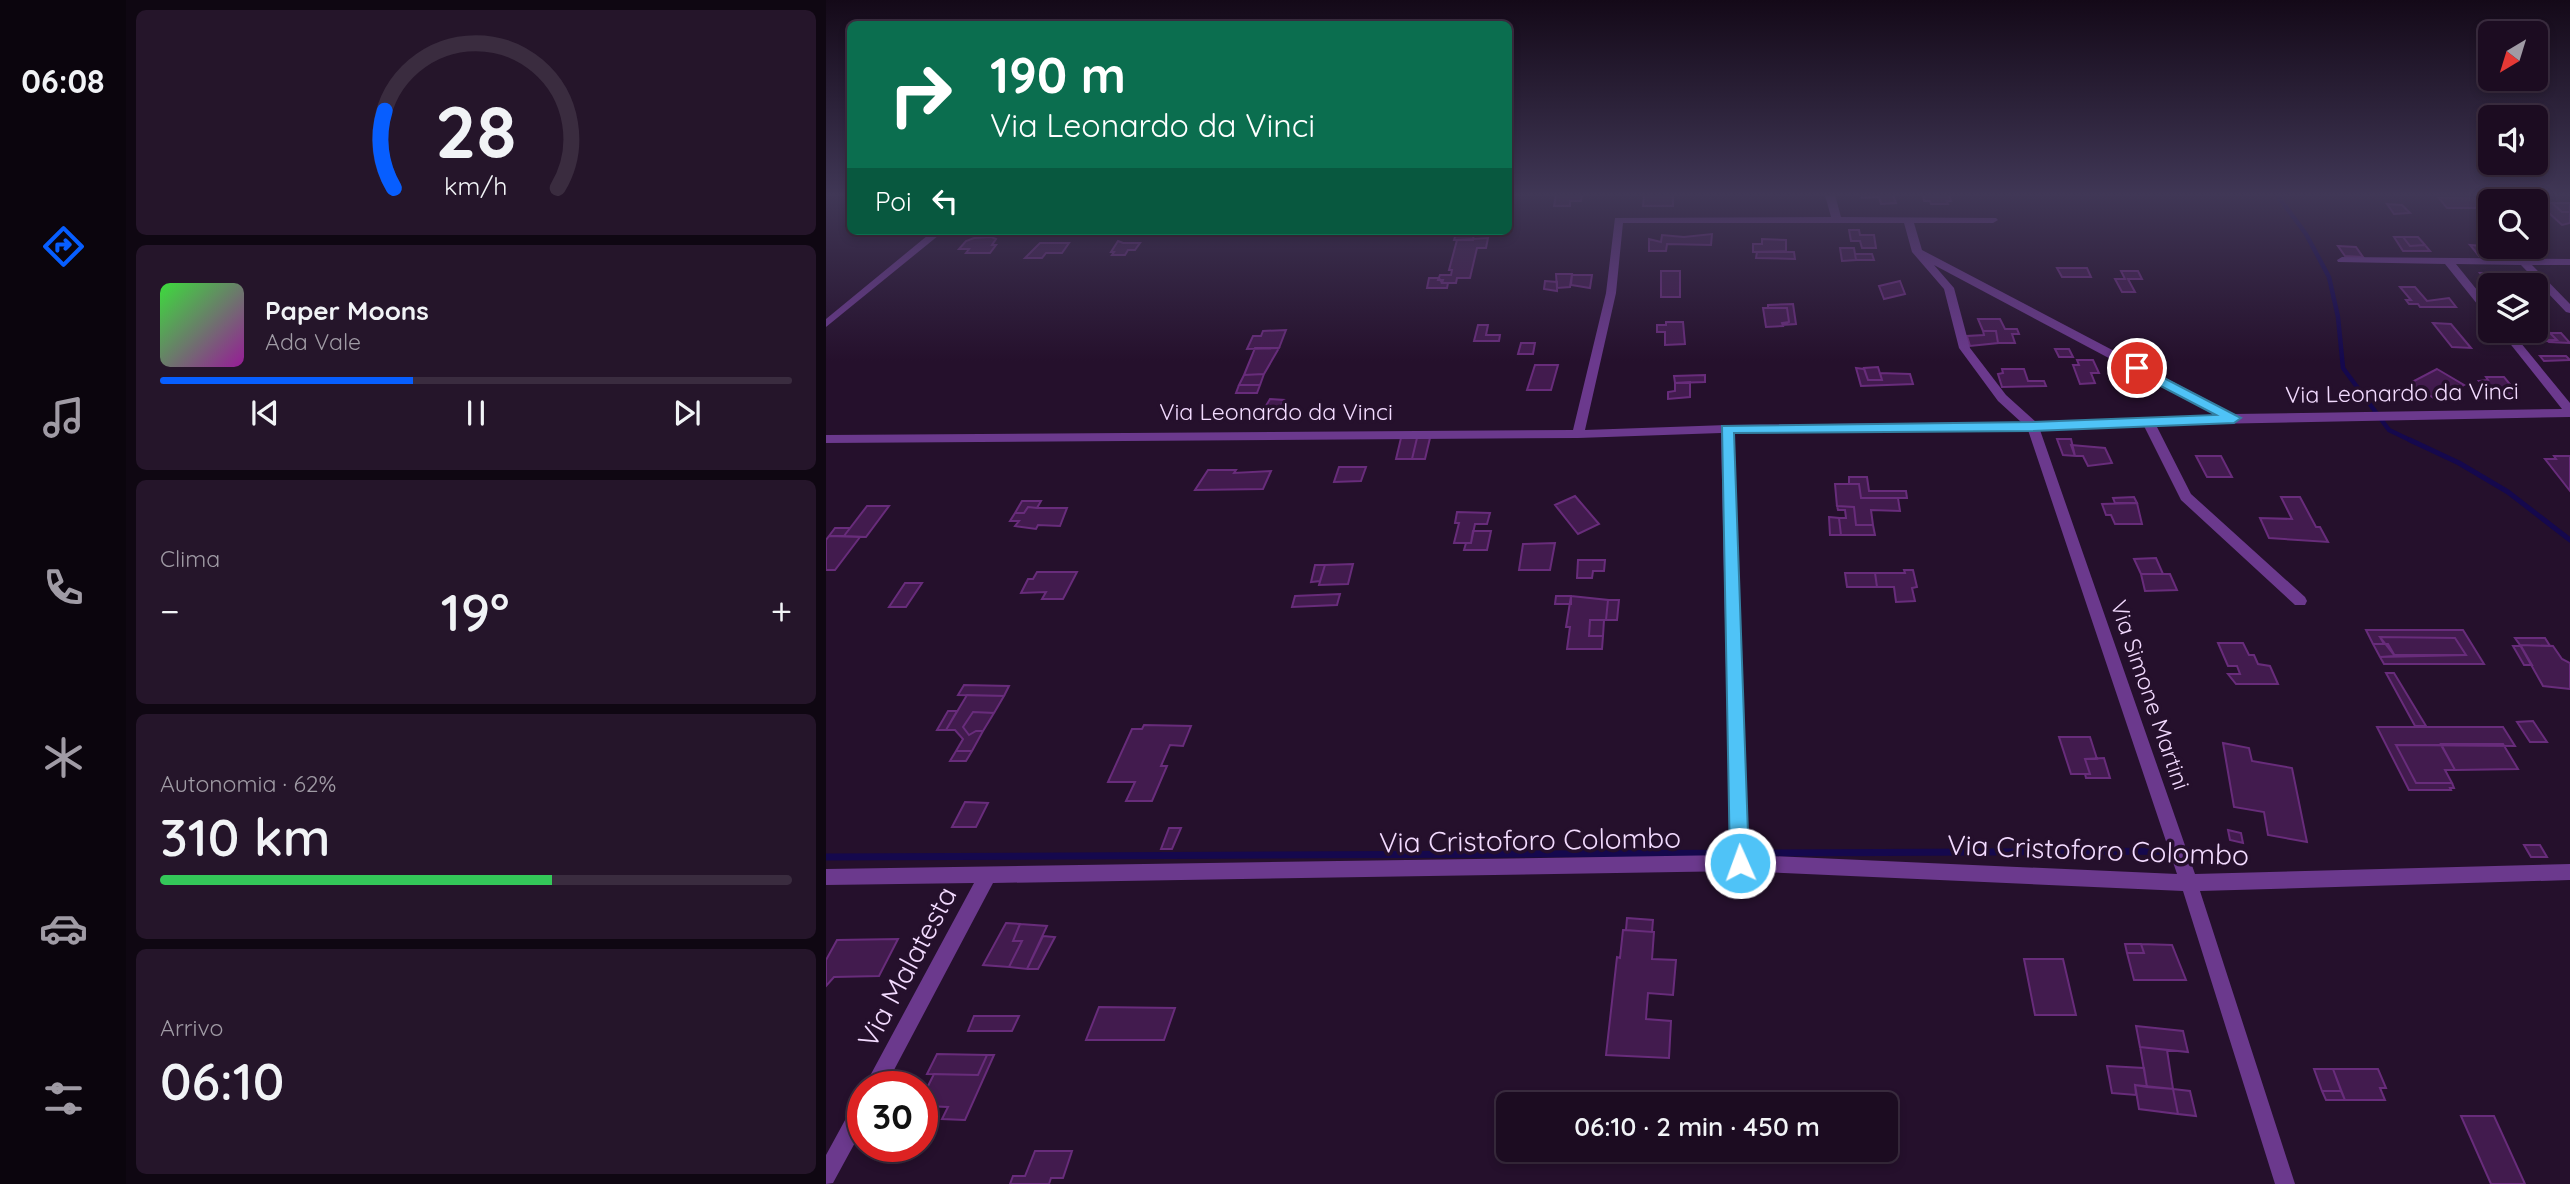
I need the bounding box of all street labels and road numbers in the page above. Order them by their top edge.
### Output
street label: Via Leonardo da Vinci [2285,376,2519,409]
street label: Via Leonardo da Vinci [1159,397,1393,426]
street label: Via Simone Martini [2104,596,2196,793]
street label: Via Cristoforo Colombo [1379,819,1681,860]
street label: Via Cristoforo Colombo [1946,827,2250,872]
street label: Via Malatesta [849,880,964,1053]

